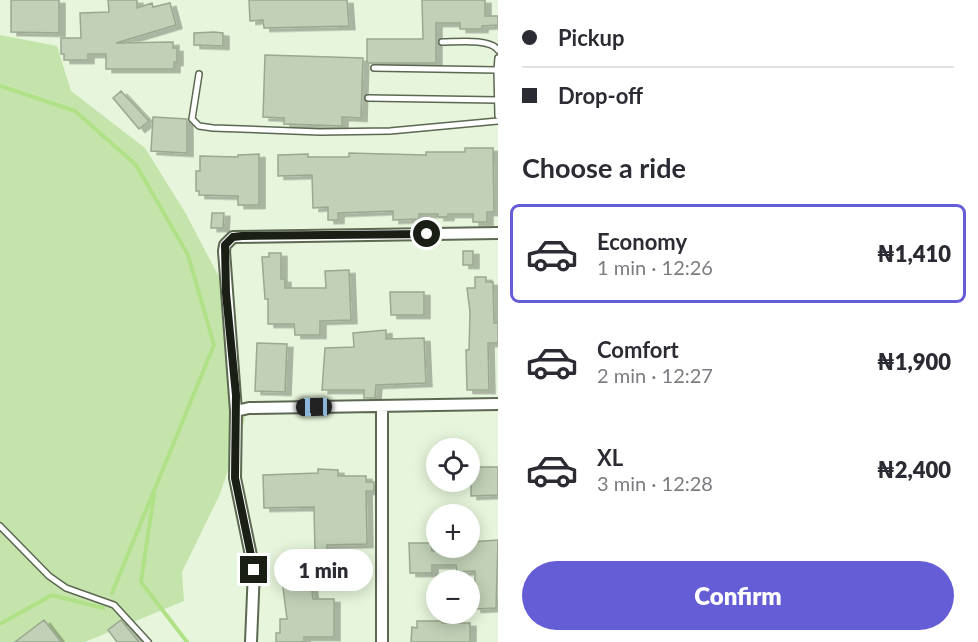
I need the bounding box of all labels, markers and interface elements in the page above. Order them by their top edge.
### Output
text: Pickup [558,24,624,51]
text: Drop-off [558,82,643,109]
text: Choose a ride [522,151,686,184]
route start [413,220,440,247]
icon: car [525,227,579,281]
text: Economy [597,228,687,255]
text: ₦1,410 [877,240,951,267]
text: 1 min · 12:26 [597,255,713,279]
icon: car [525,335,579,389]
text: Comfort [597,336,679,363]
text: ₦1,900 [877,348,951,375]
text: 2 min · 12:27 [597,363,713,387]
car [296,398,332,416]
map controls [426,438,480,624]
button: locate [426,438,480,492]
icon: car [525,443,579,497]
text: XL [597,444,623,471]
text: ₦2,400 [877,456,951,483]
text: 3 min · 12:28 [597,471,713,495]
button: + [426,504,480,558]
callout: 1 min [275,549,374,591]
route end [240,556,267,583]
text: 1 min [299,558,348,582]
button: Confirm [522,561,954,630]
button: − [426,570,480,624]

